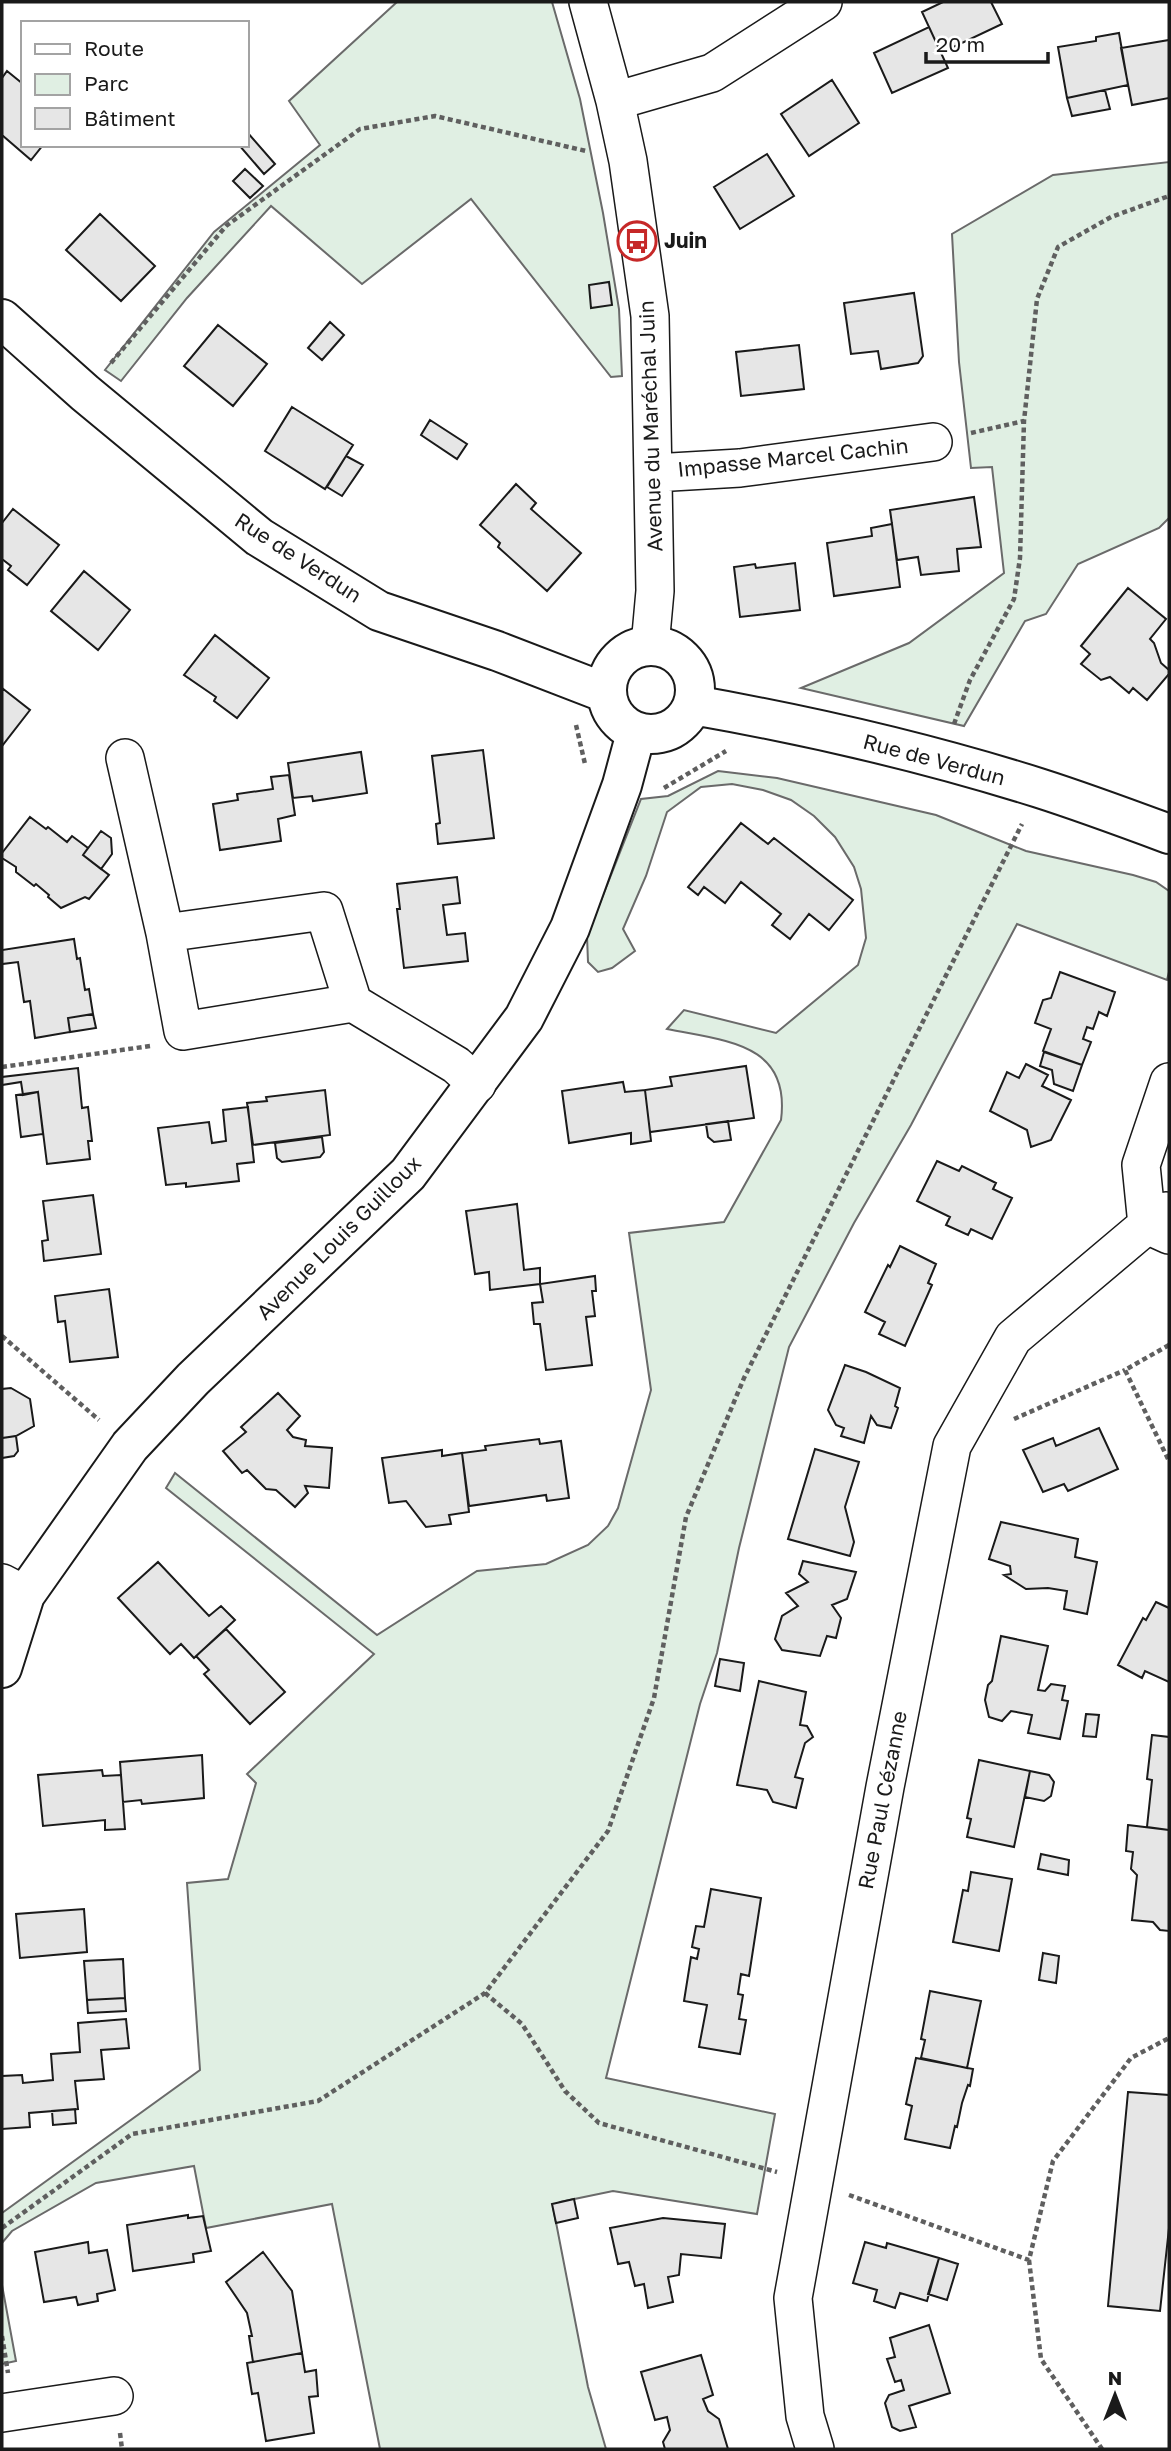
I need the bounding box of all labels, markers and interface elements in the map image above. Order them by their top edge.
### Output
legend [21,21,248,147]
scale bar [926,21,1048,65]
text: 20 m [936,31,985,57]
text: Route [84,35,144,61]
text: Parc [84,70,129,96]
text: Bâtiment [84,105,176,131]
bus stop icon: Juin [616,220,658,262]
place label: Juin [664,227,707,253]
street label: Avenue du Maréchal Juin [633,300,667,552]
street label: Impasse Marcel Cachin [676,432,910,482]
street label: Rue de Verdun [230,507,367,608]
street label: Rue de Verdun [860,728,1008,790]
street label: Avenue Louis Guilloux [251,1149,426,1325]
street label: Rue Paul Cézanne [852,1708,912,1891]
north arrow [1080,2360,1150,2430]
text: N [1108,2366,1122,2389]

